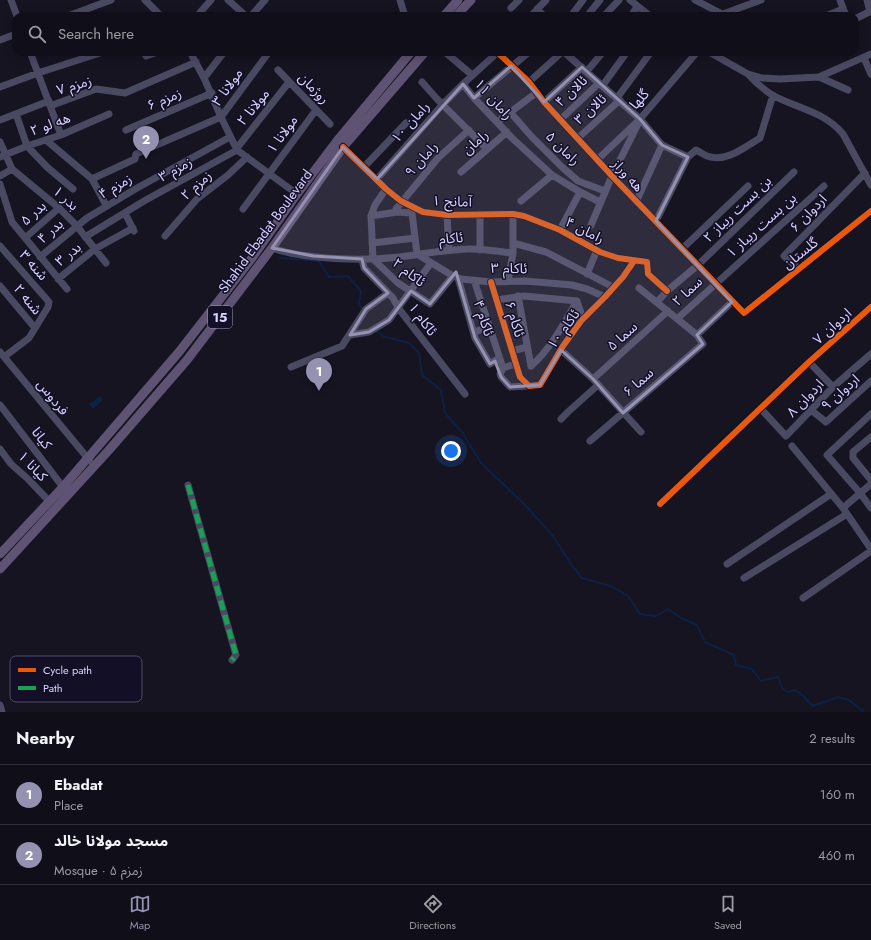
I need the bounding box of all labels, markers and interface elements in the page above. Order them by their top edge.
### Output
search box [12,12,859,56]
icon: search [26,23,48,45]
text: Search here [58,23,134,45]
street label: مولانا ۳ [207,64,247,110]
street label: روژمان [294,68,334,108]
street label: زمزم ۷ [54,70,94,101]
street label: ئالان ۴ [550,71,592,111]
street label: رامان ۱۱ [470,74,518,124]
street label: زمزم ۶ [144,83,185,116]
street label: مولانا ۲ [232,84,274,130]
street label: گلها [625,84,654,114]
street label: ئالان ۳ [569,89,611,129]
street label: رامان ۱۰ [386,97,434,147]
street label: هه لو ۲ [27,108,73,140]
street label: مولانا ۱ [262,111,302,157]
street label: رامان [457,125,493,159]
pin: 2 [133,126,159,159]
street label: رامان ۵ [541,126,585,170]
street label: رامان ۹ [400,137,442,181]
street label: زمزم ۳ [154,152,196,187]
street label: هه وراز [607,153,648,196]
street label: Shahid Ebadat Boulevard [213,165,317,297]
street label: زمزم ۲ [176,166,217,205]
street label: زمزم ۴ [94,168,136,205]
street label: بن بست ریباز ۲ [698,171,776,247]
street label: بدر ۱ [49,181,83,215]
street label: بن بست ریباز ۱ [721,188,801,262]
street label: اردوان ۶ [785,189,831,237]
street label: آمانج ۱ [432,190,473,213]
street label: بدر ۵ [16,196,50,230]
street label: رامان ۴ [562,212,608,248]
street label: بدر ۴ [33,214,68,248]
street label: ئاکام [438,227,464,250]
street label: گلستان [778,232,822,274]
street label: بدر ۳ [51,237,86,271]
street label: شنه ۳ [15,245,53,285]
street label: ئاکام ۲ [388,253,430,292]
street label: ئاکام ۳ [490,258,528,279]
street label: سما ۲ [667,272,707,310]
street label: شنه ۲ [9,279,47,319]
street label: ئاکام ۴ [468,297,499,339]
street label: ئاکام ۱ [403,298,442,340]
street label: ئاکام ۶ [499,299,530,340]
street label: اردوان ۷ [808,303,856,349]
street label: ئاکام ۱۰ [542,305,585,354]
road number: 15 [208,306,232,328]
street label: سما ۵ [602,317,642,355]
pin: 1 [306,358,332,391]
street label: سما ۶ [618,363,658,401]
street label: اردوان ۹ [816,369,864,415]
street label: اردوان ۸ [782,374,828,422]
street label: فردوس [32,375,74,419]
street label: کیانا [27,423,57,453]
your location [441,441,461,461]
street label: کیانا ۱ [14,446,53,486]
legend [10,656,142,702]
text: Cycle path [43,662,92,678]
text: Path [43,680,62,696]
text: Nearby [16,726,74,750]
text: 2 results [809,729,855,748]
text: Ebadat [54,774,103,796]
text: 1 [26,785,32,804]
text: 160 m [820,785,855,804]
text: Place [54,796,83,815]
text: مسجد مولانا خالد [54,830,168,852]
text: 2 [25,846,33,865]
text: 460 m [818,846,855,865]
text: Mosque · زمزم ۵ [54,861,143,880]
tab: Map [129,893,151,933]
tab: Directions [409,893,456,933]
tab: Saved [714,893,742,933]

